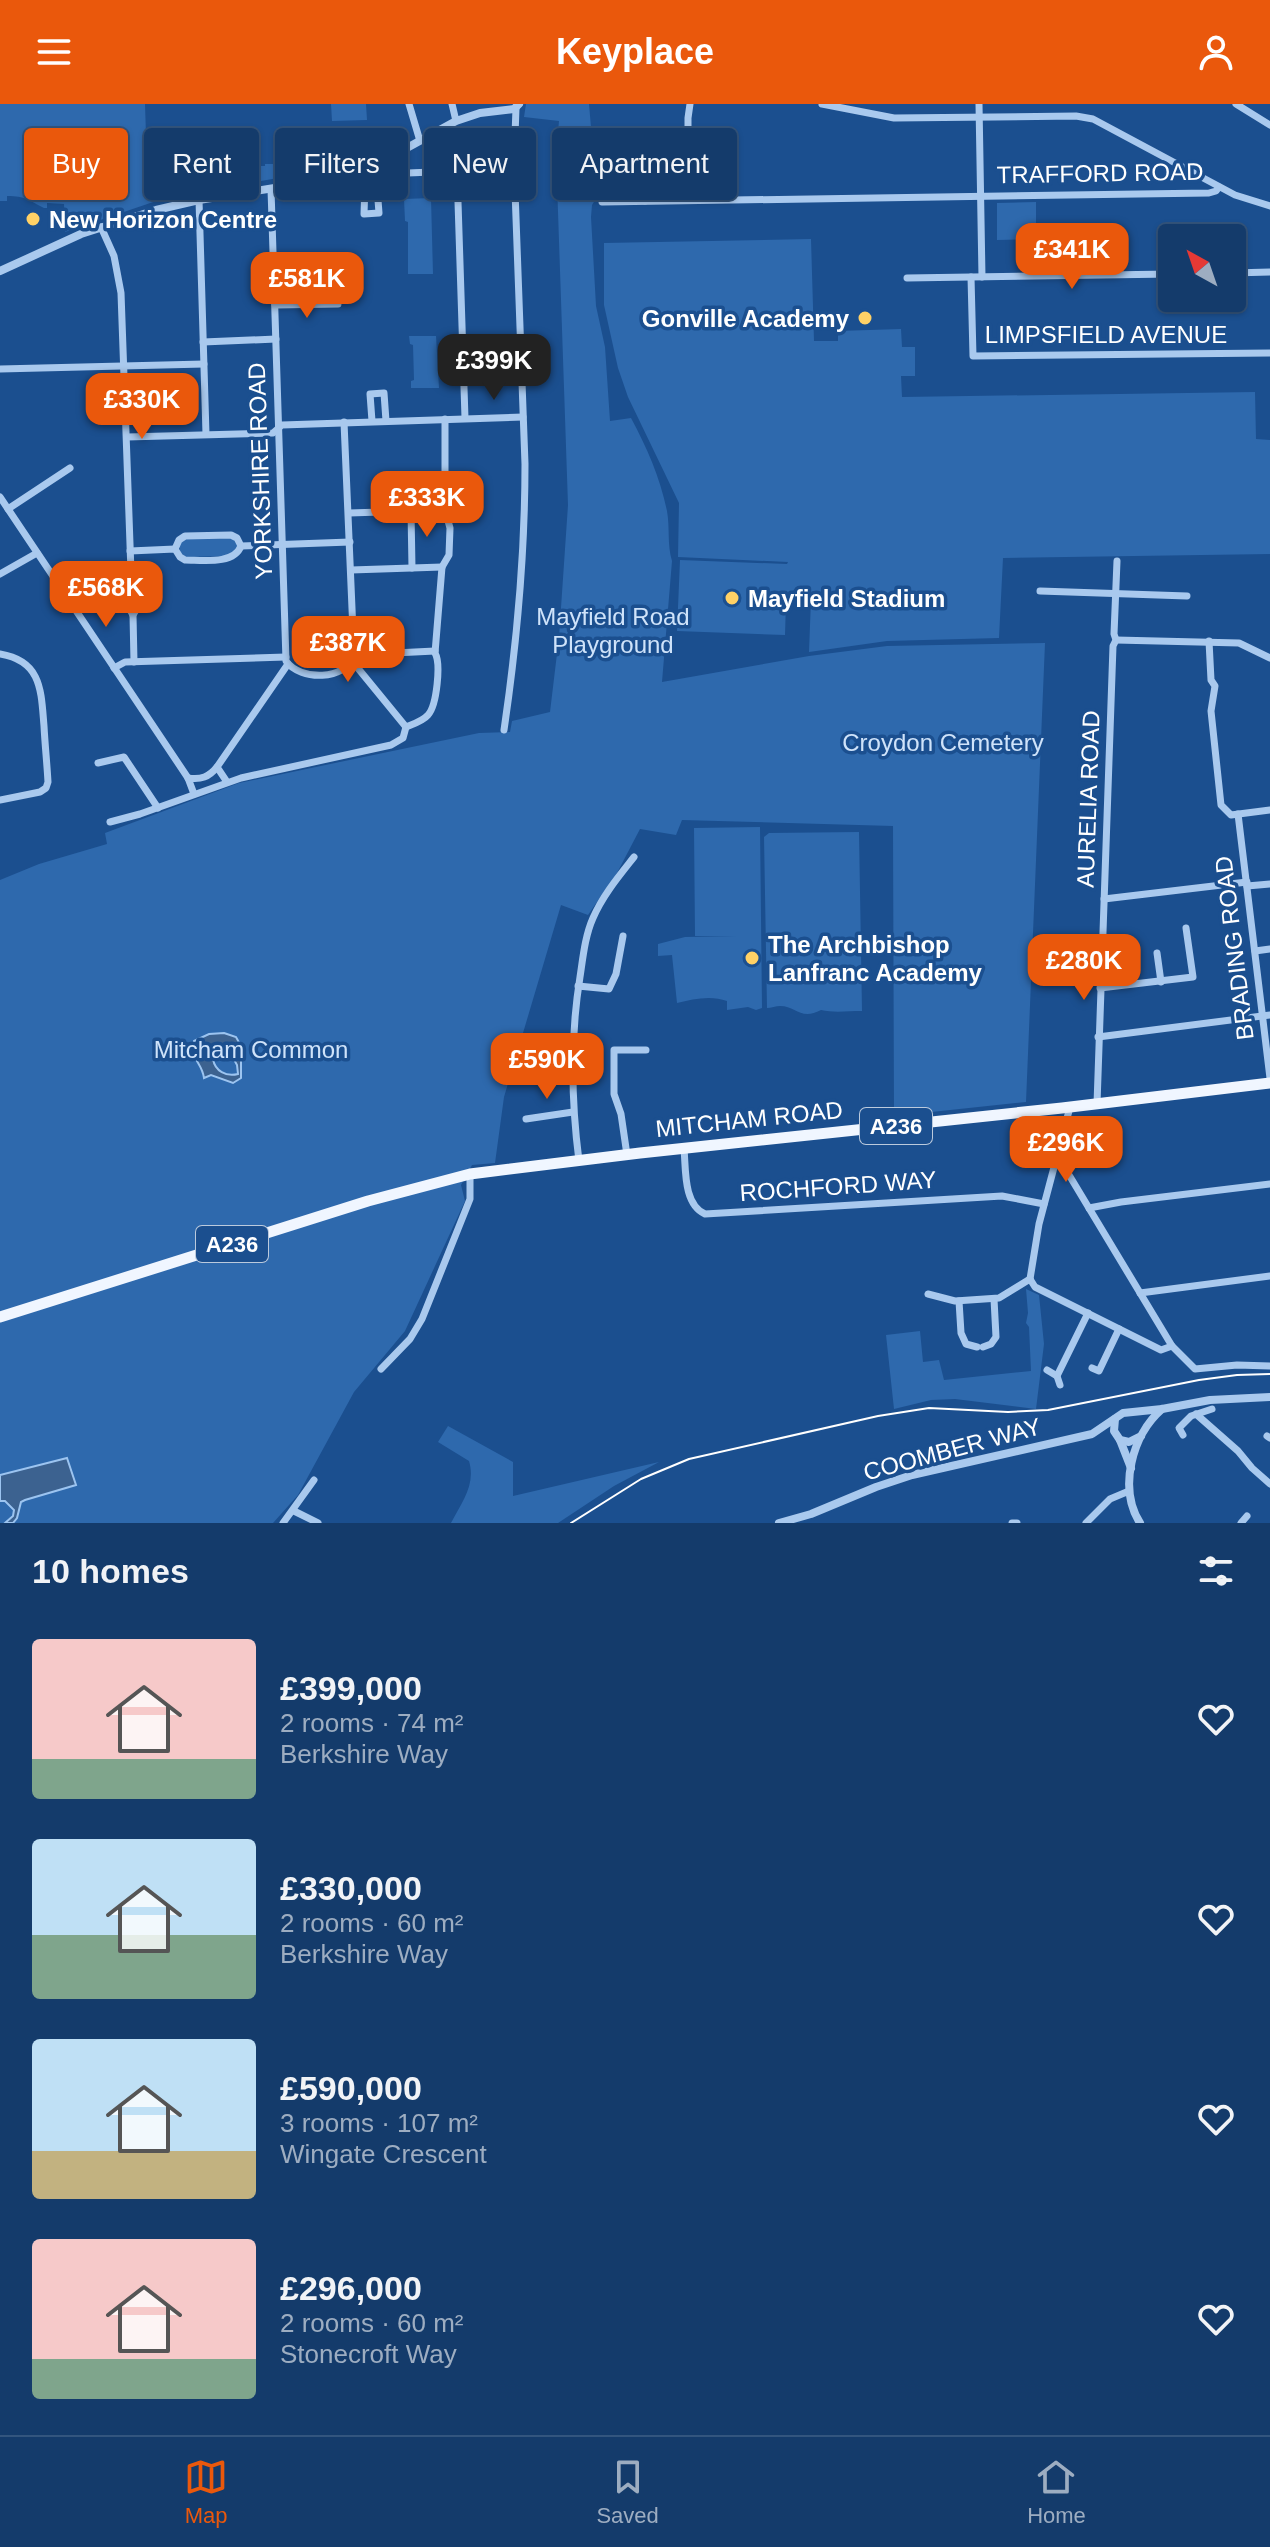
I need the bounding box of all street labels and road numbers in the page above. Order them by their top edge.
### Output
street label: TRAFFORD ROAD [996,158,1204,188]
street label: LIMPSFIELD AVENUE [985,321,1227,348]
street label: YORKSHIRE ROAD [243,362,277,580]
street label: AURELIA ROAD [1071,710,1105,888]
street label: BRADING ROAD [1209,854,1259,1042]
street label: MITCHAM ROAD [654,1096,844,1142]
road number: A236 [860,1108,932,1144]
street label: ROCHFORD WAY [739,1166,937,1206]
road number: A236 [196,1226,268,1262]
street label: COOMBER WAY [860,1412,1044,1486]

